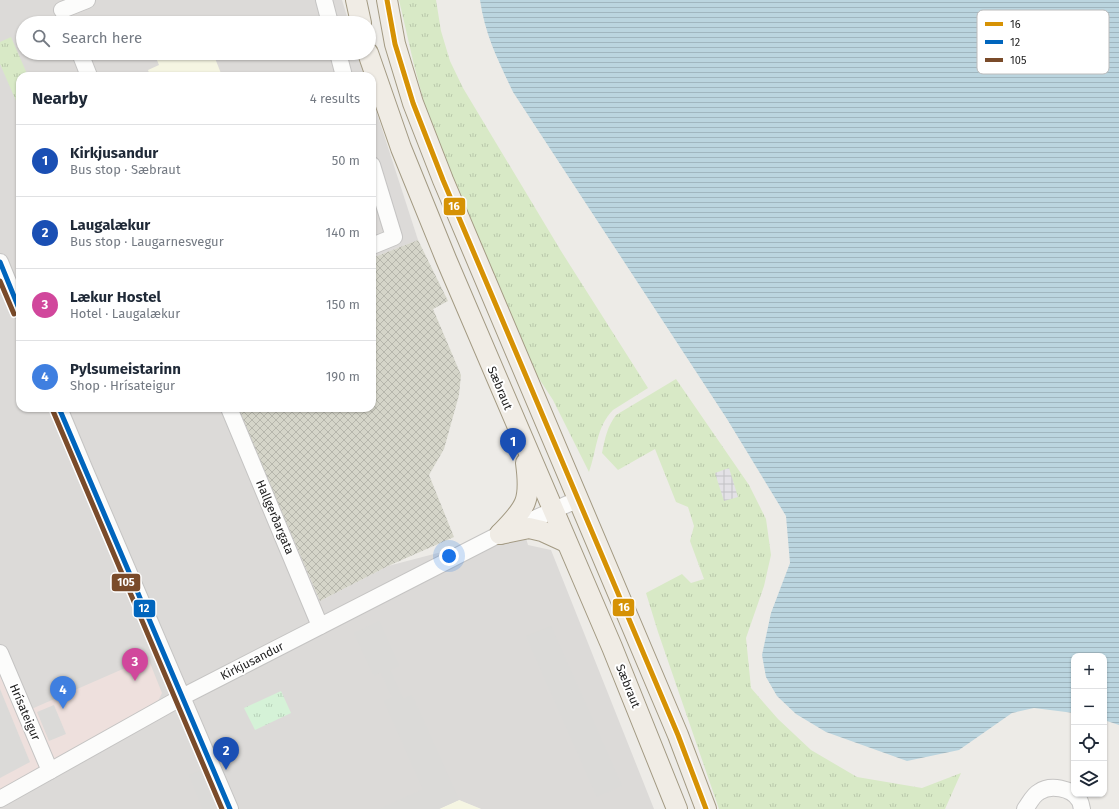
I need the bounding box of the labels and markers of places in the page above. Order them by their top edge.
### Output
pin: 1 [500,428,526,461]
pin: 3 [122,648,148,681]
pin: 4 [50,676,76,709]
pin: 2 [213,737,239,770]

